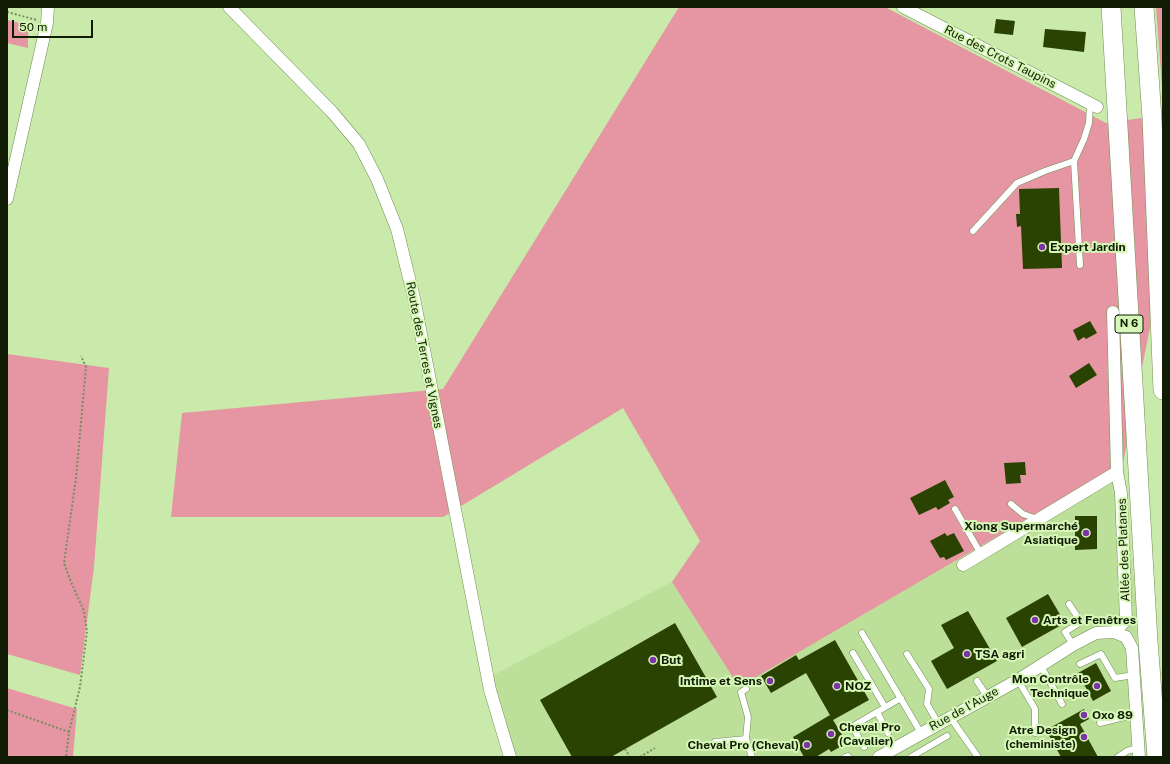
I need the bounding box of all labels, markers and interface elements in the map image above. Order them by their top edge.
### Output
scale bar [14,12,95,38]
text: 50 m [19,20,47,34]
street label: Rue des Crots Taupins [942,22,1058,92]
place label: Expert Jardin [1050,240,1126,254]
marker: Expert Jardin [1037,242,1047,252]
street label: Route des Terres et Vignes [403,280,445,430]
road number: N 6 [1115,315,1143,333]
street label: Allée des Platanes [1115,498,1133,602]
place label: Xiong Supermarché Asiatique [964,519,1078,547]
marker: Xiong Supermarché Asiatique [1081,528,1091,538]
place label: Arts et Fenêtres [1043,613,1136,627]
marker: Arts et Fenêtres [1030,615,1040,625]
place label: TSA agri [975,647,1024,661]
marker: TSA agri [962,649,972,659]
place label: But [661,653,681,667]
marker: But [648,655,658,665]
place label: Mon Contrôle Technique [1012,672,1089,700]
place label: Intime et Sens [680,674,762,688]
marker: Intime et Sens [765,676,775,686]
place label: NOZ [845,679,871,693]
marker: NOZ [832,681,842,691]
marker: Mon Contrôle Technique [1092,681,1102,691]
street label: Rue de l'Auge [927,684,1001,734]
place label: Oxo 89 [1092,708,1133,722]
marker: Oxo 89 [1079,710,1089,720]
place label: Cheval Pro (Cavalier) [839,720,901,748]
place label: Atre Design (cheministe) [1005,723,1076,751]
marker: Cheval Pro (Cavalier) [826,729,836,739]
marker: Atre Design (cheministe) [1079,732,1089,742]
place label: Cheval Pro (Cheval) [687,738,799,752]
marker: Cheval Pro (Cheval) [802,740,812,750]

